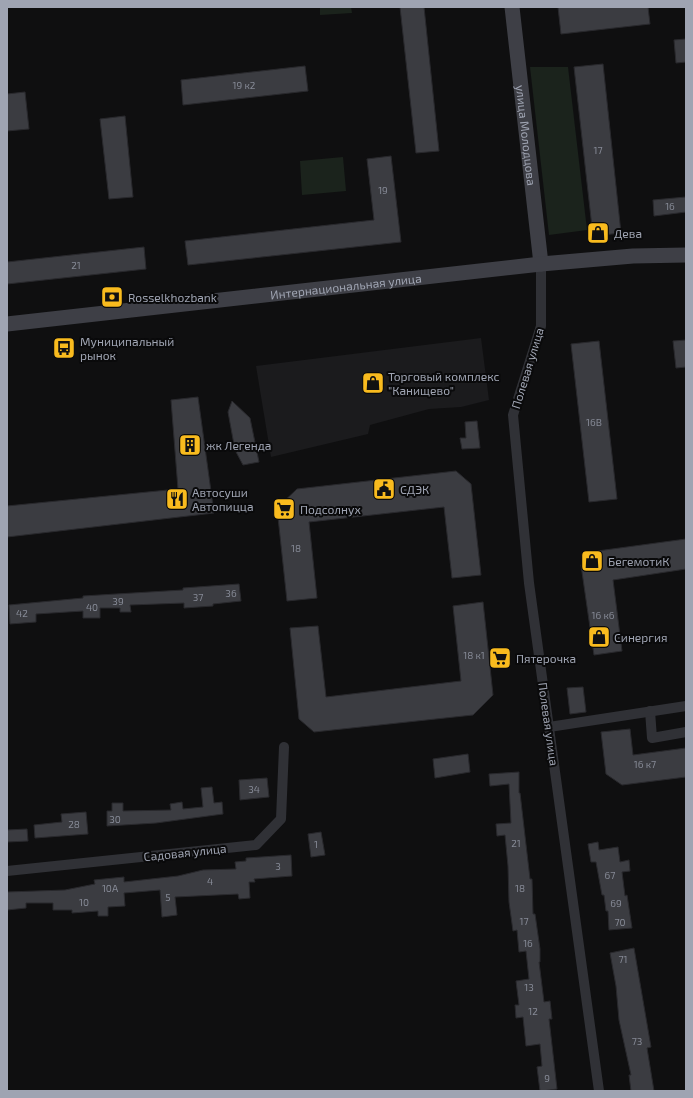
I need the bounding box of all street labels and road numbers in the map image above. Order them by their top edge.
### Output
street label: улица Молодцова [513,84,539,186]
street label: Интернациональная улица [269,270,422,301]
street label: Полевая улица [508,326,547,411]
street label: Полевая улица [535,681,562,767]
street label: Садовая улица [143,841,227,864]

